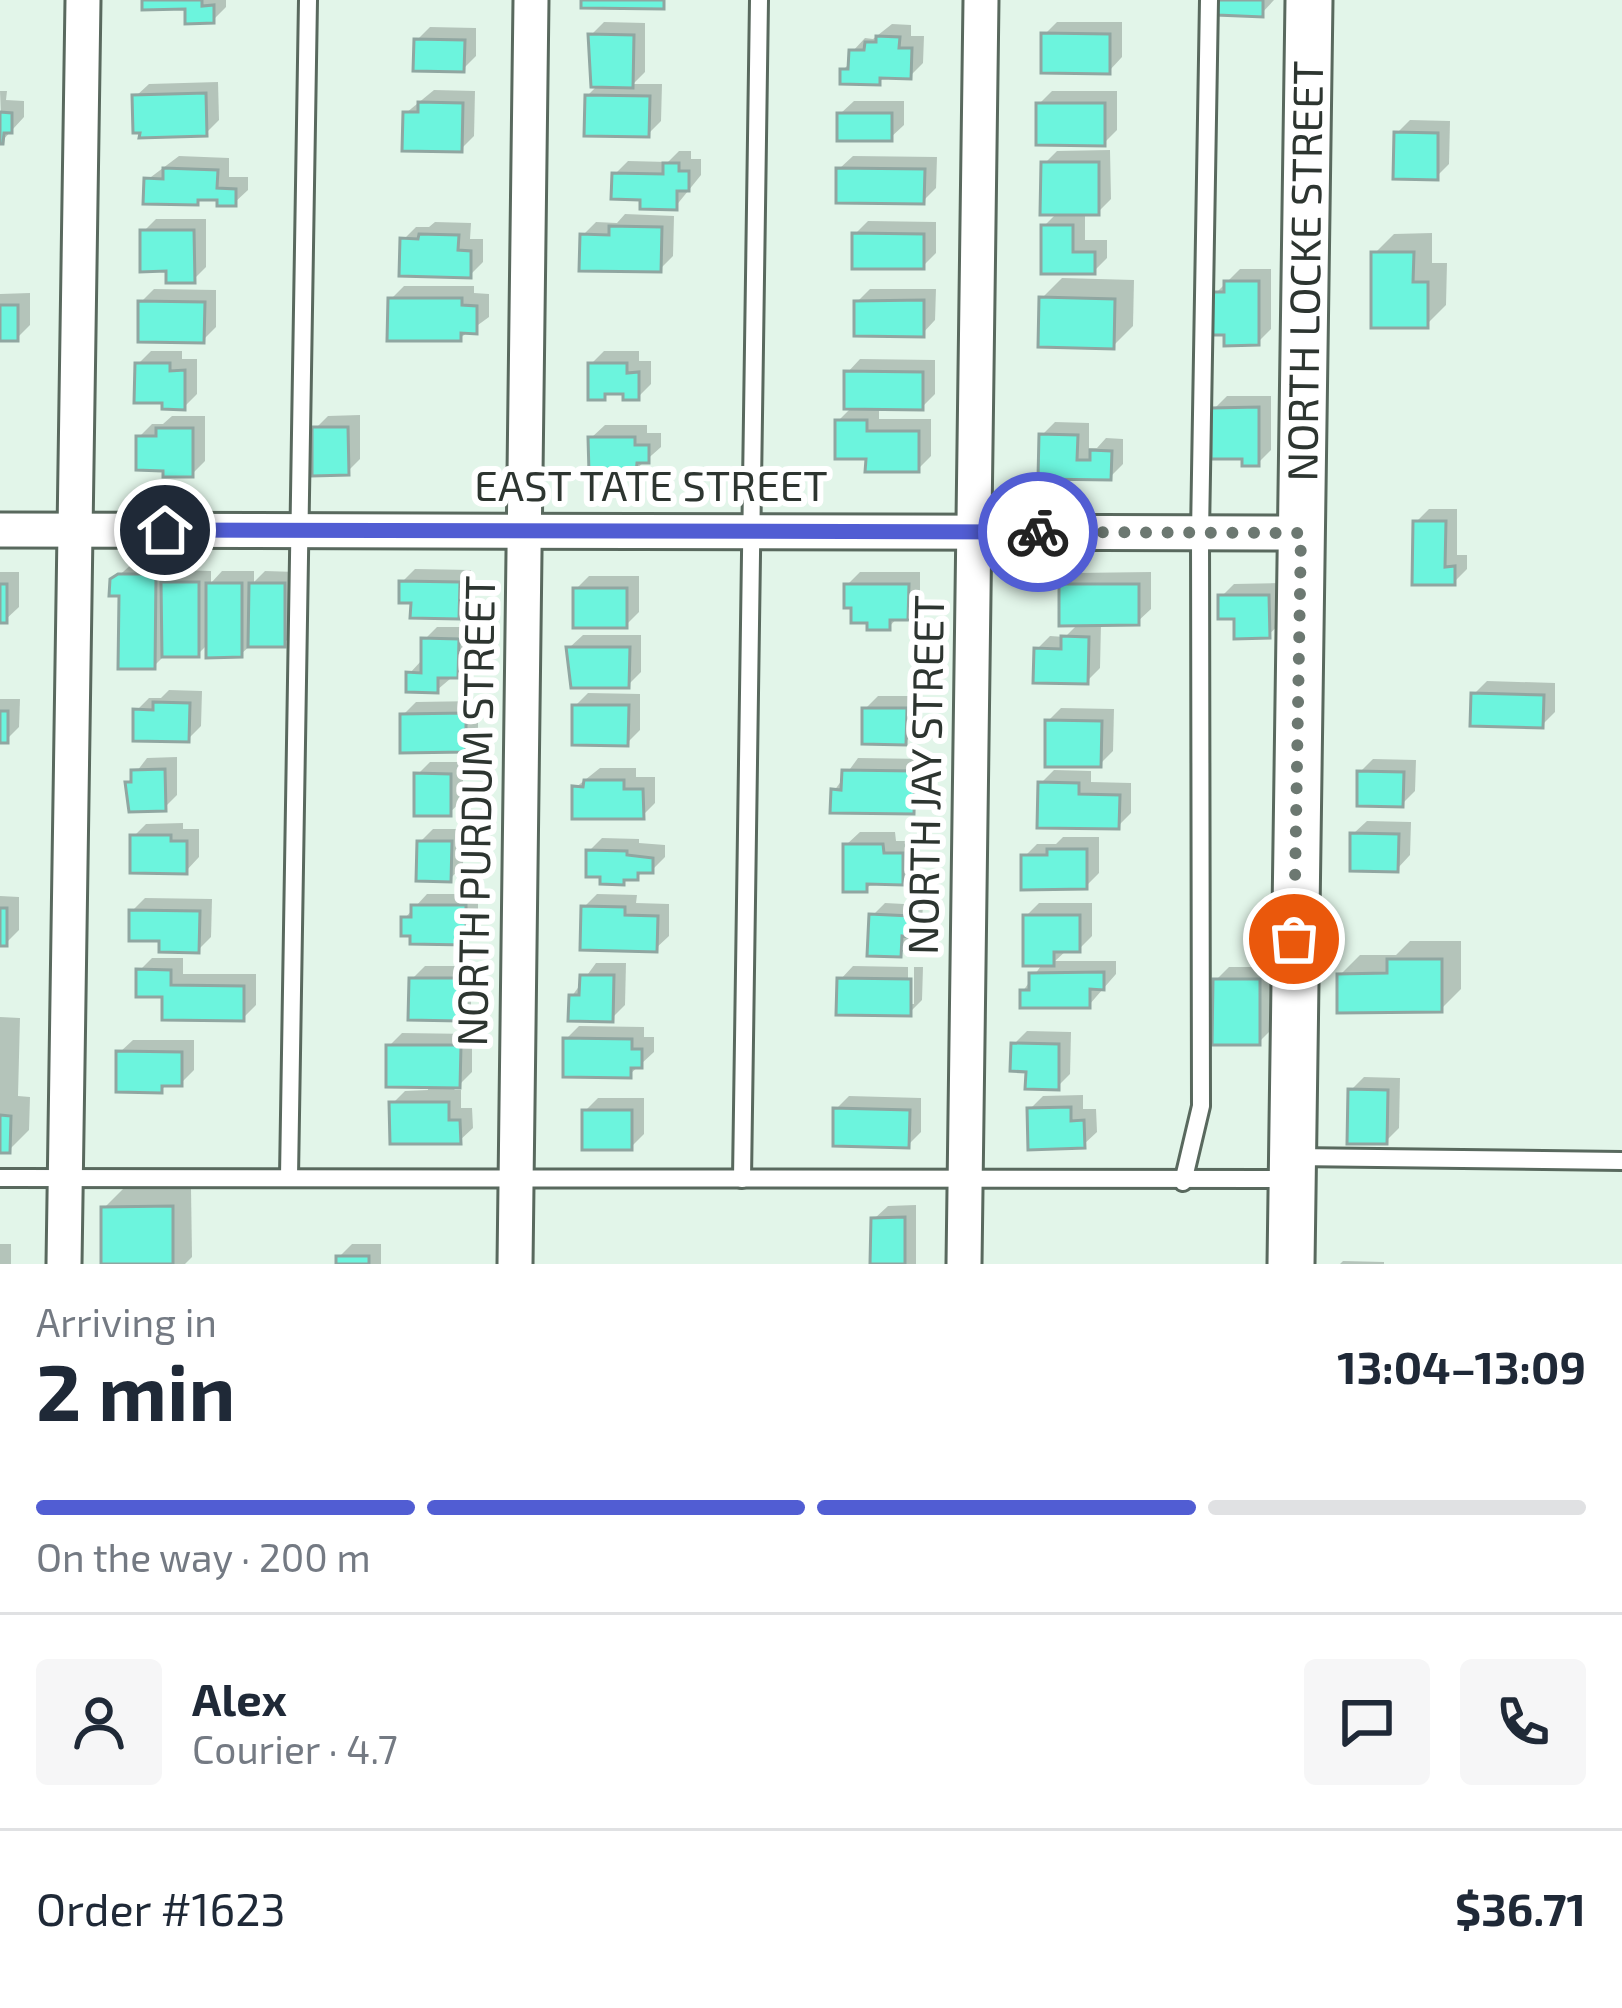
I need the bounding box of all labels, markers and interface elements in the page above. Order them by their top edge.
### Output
street label: NORTH LOCKE STREET [1275,60,1331,482]
street label: EAST TATE STREET [474,459,828,509]
courier [978,472,1098,592]
pin [114,479,216,581]
icon: home [132,497,198,563]
icon: bike [1005,499,1071,565]
street label: NORTH PURDUM STREET [445,575,503,1047]
street label: NORTH JAY STREET [896,595,952,955]
pin [1243,888,1345,990]
icon: bag [1261,906,1327,972]
text: Arriving in [36,1298,217,1345]
text: 13:04–13:09 [1337,1339,1586,1393]
text: 2 min [36,1343,235,1437]
text: On the way · 200 m [36,1533,371,1580]
button: person [36,1659,162,1785]
button: chat [1304,1659,1430,1785]
button: phone [1460,1659,1586,1785]
text: Alex [192,1671,287,1725]
text: Courier · 4.7 [192,1725,398,1772]
text: Order #1623 [36,1881,286,1935]
text: $36.71 [1455,1881,1586,1935]

